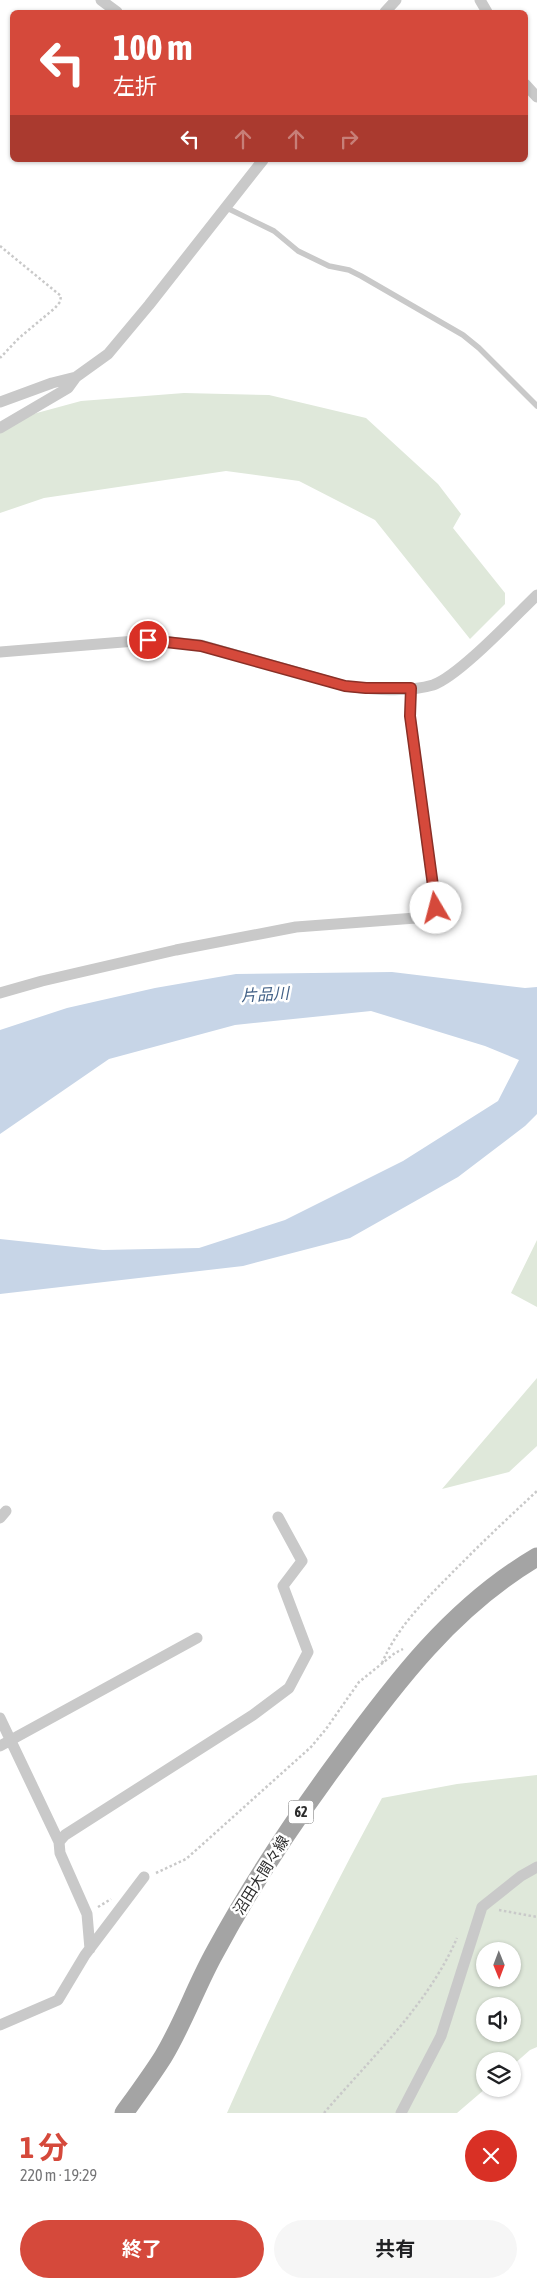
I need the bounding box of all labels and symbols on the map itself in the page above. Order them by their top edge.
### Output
pin [127,619,169,661]
position arrow [409,881,461,933]
water label: 片品川 [241,984,291,1004]
road number: 62 [288,1800,314,1824]
street label: 沼田大間々線 [230,1832,292,1918]
north arrow [476,1942,521,1988]

